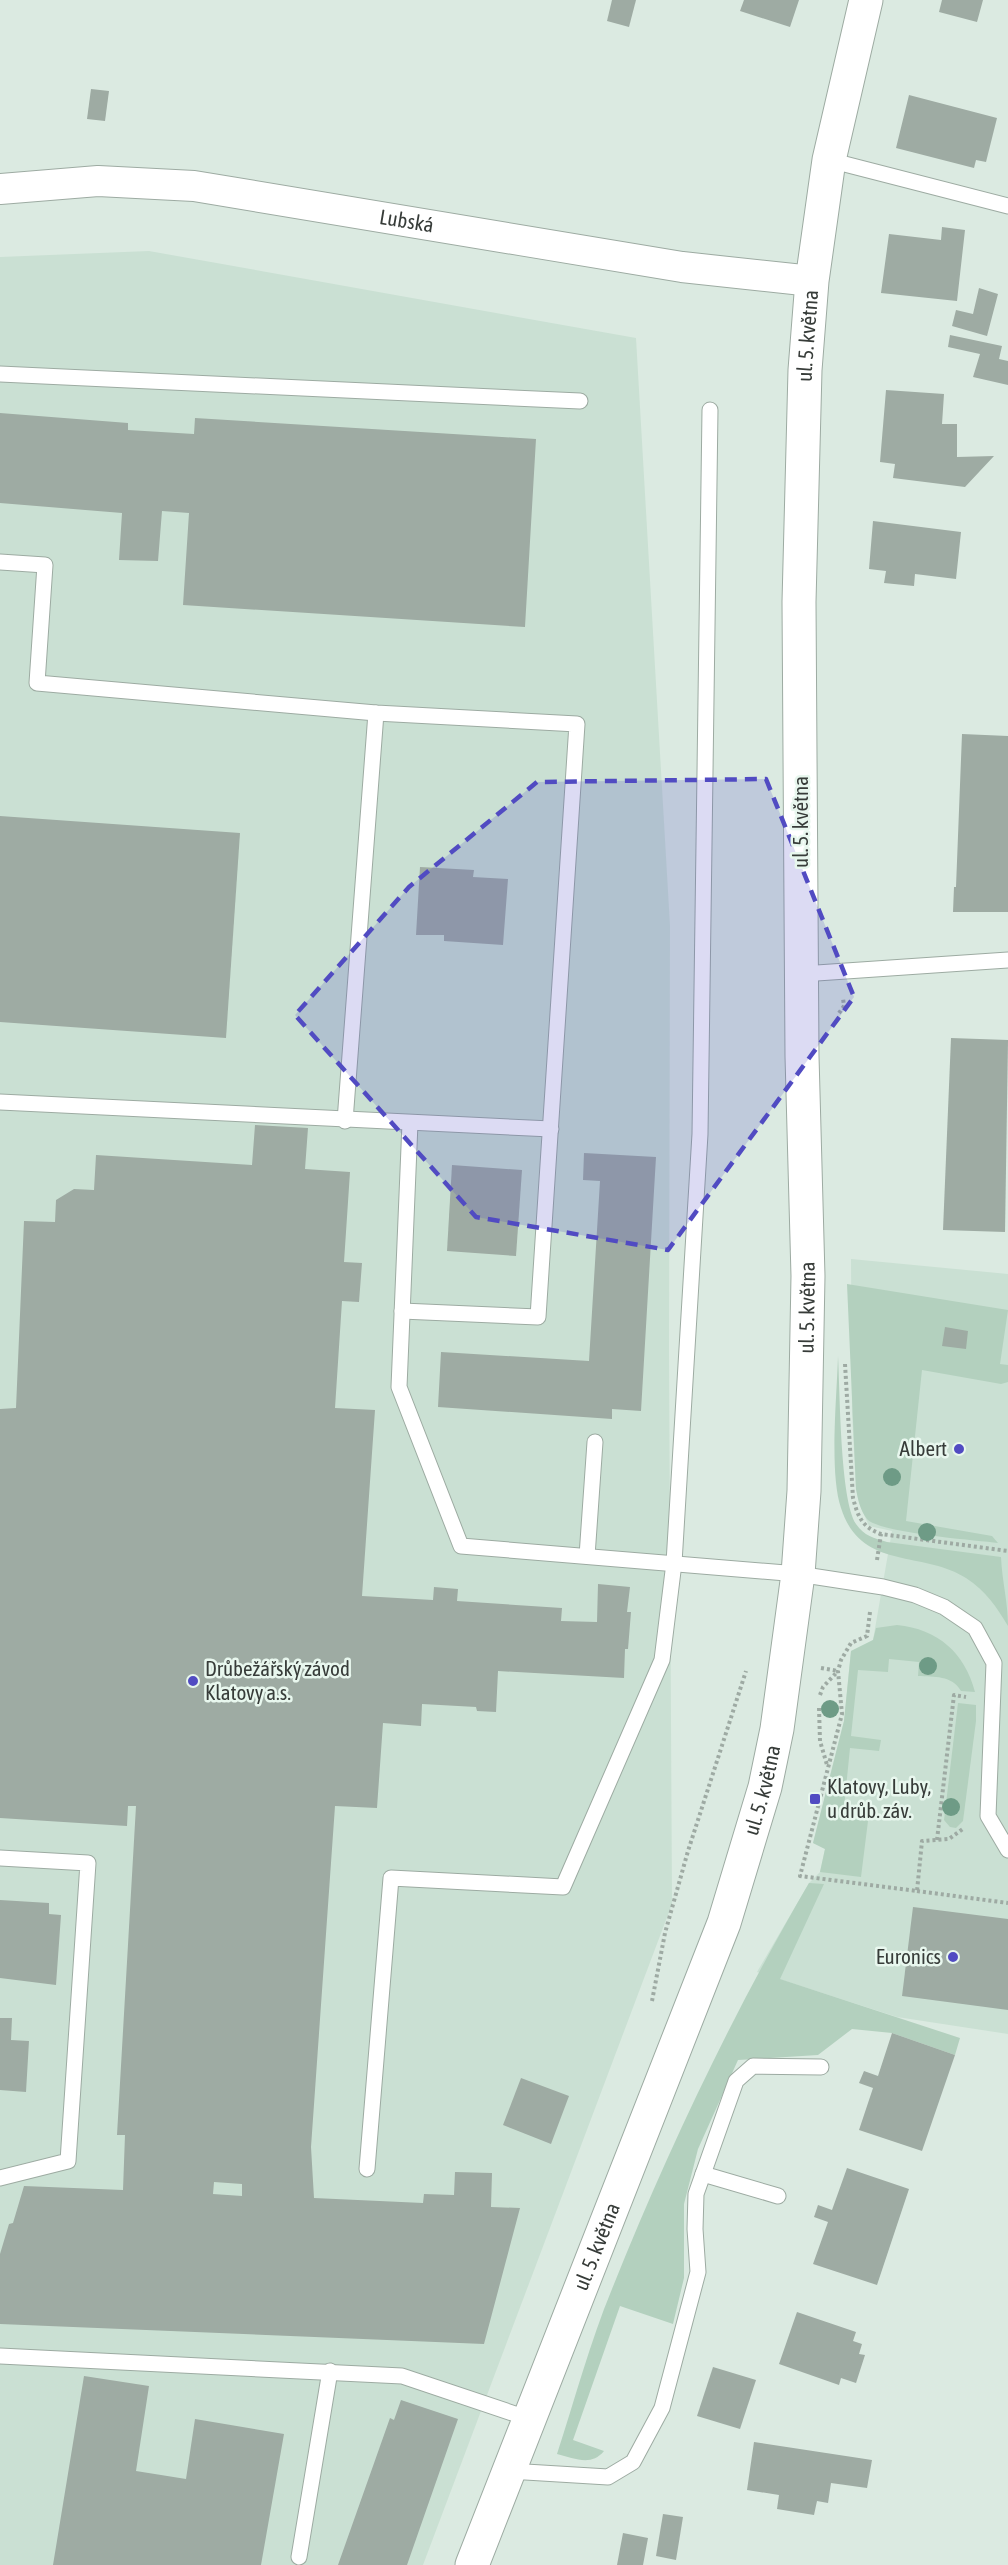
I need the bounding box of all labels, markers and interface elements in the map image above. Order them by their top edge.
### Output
street label: Lubská [378,204,436,237]
street label: ul. 5. května [792,289,822,382]
street label: ul. 5. května [788,776,812,868]
street label: ul. 5. května [794,1261,819,1354]
place label: Albert [900,1436,947,1460]
marker: Albert [952,1442,966,1456]
place label: Drůbežářský závod Klatovy a.s. [205,1656,350,1704]
marker: Drůbežářský závod Klatovy a.s. [186,1674,200,1688]
street label: ul. 5. května [738,1743,784,1838]
place label: Klatovy, Luby, u drůb. záv. [827,1774,931,1822]
marker: Klatovy, Luby, u drůb. záv. [808,1792,822,1806]
place label: Euronics [876,1944,941,1968]
marker: Euronics [946,1950,960,1964]
street label: ul. 5. května [568,2199,624,2294]

